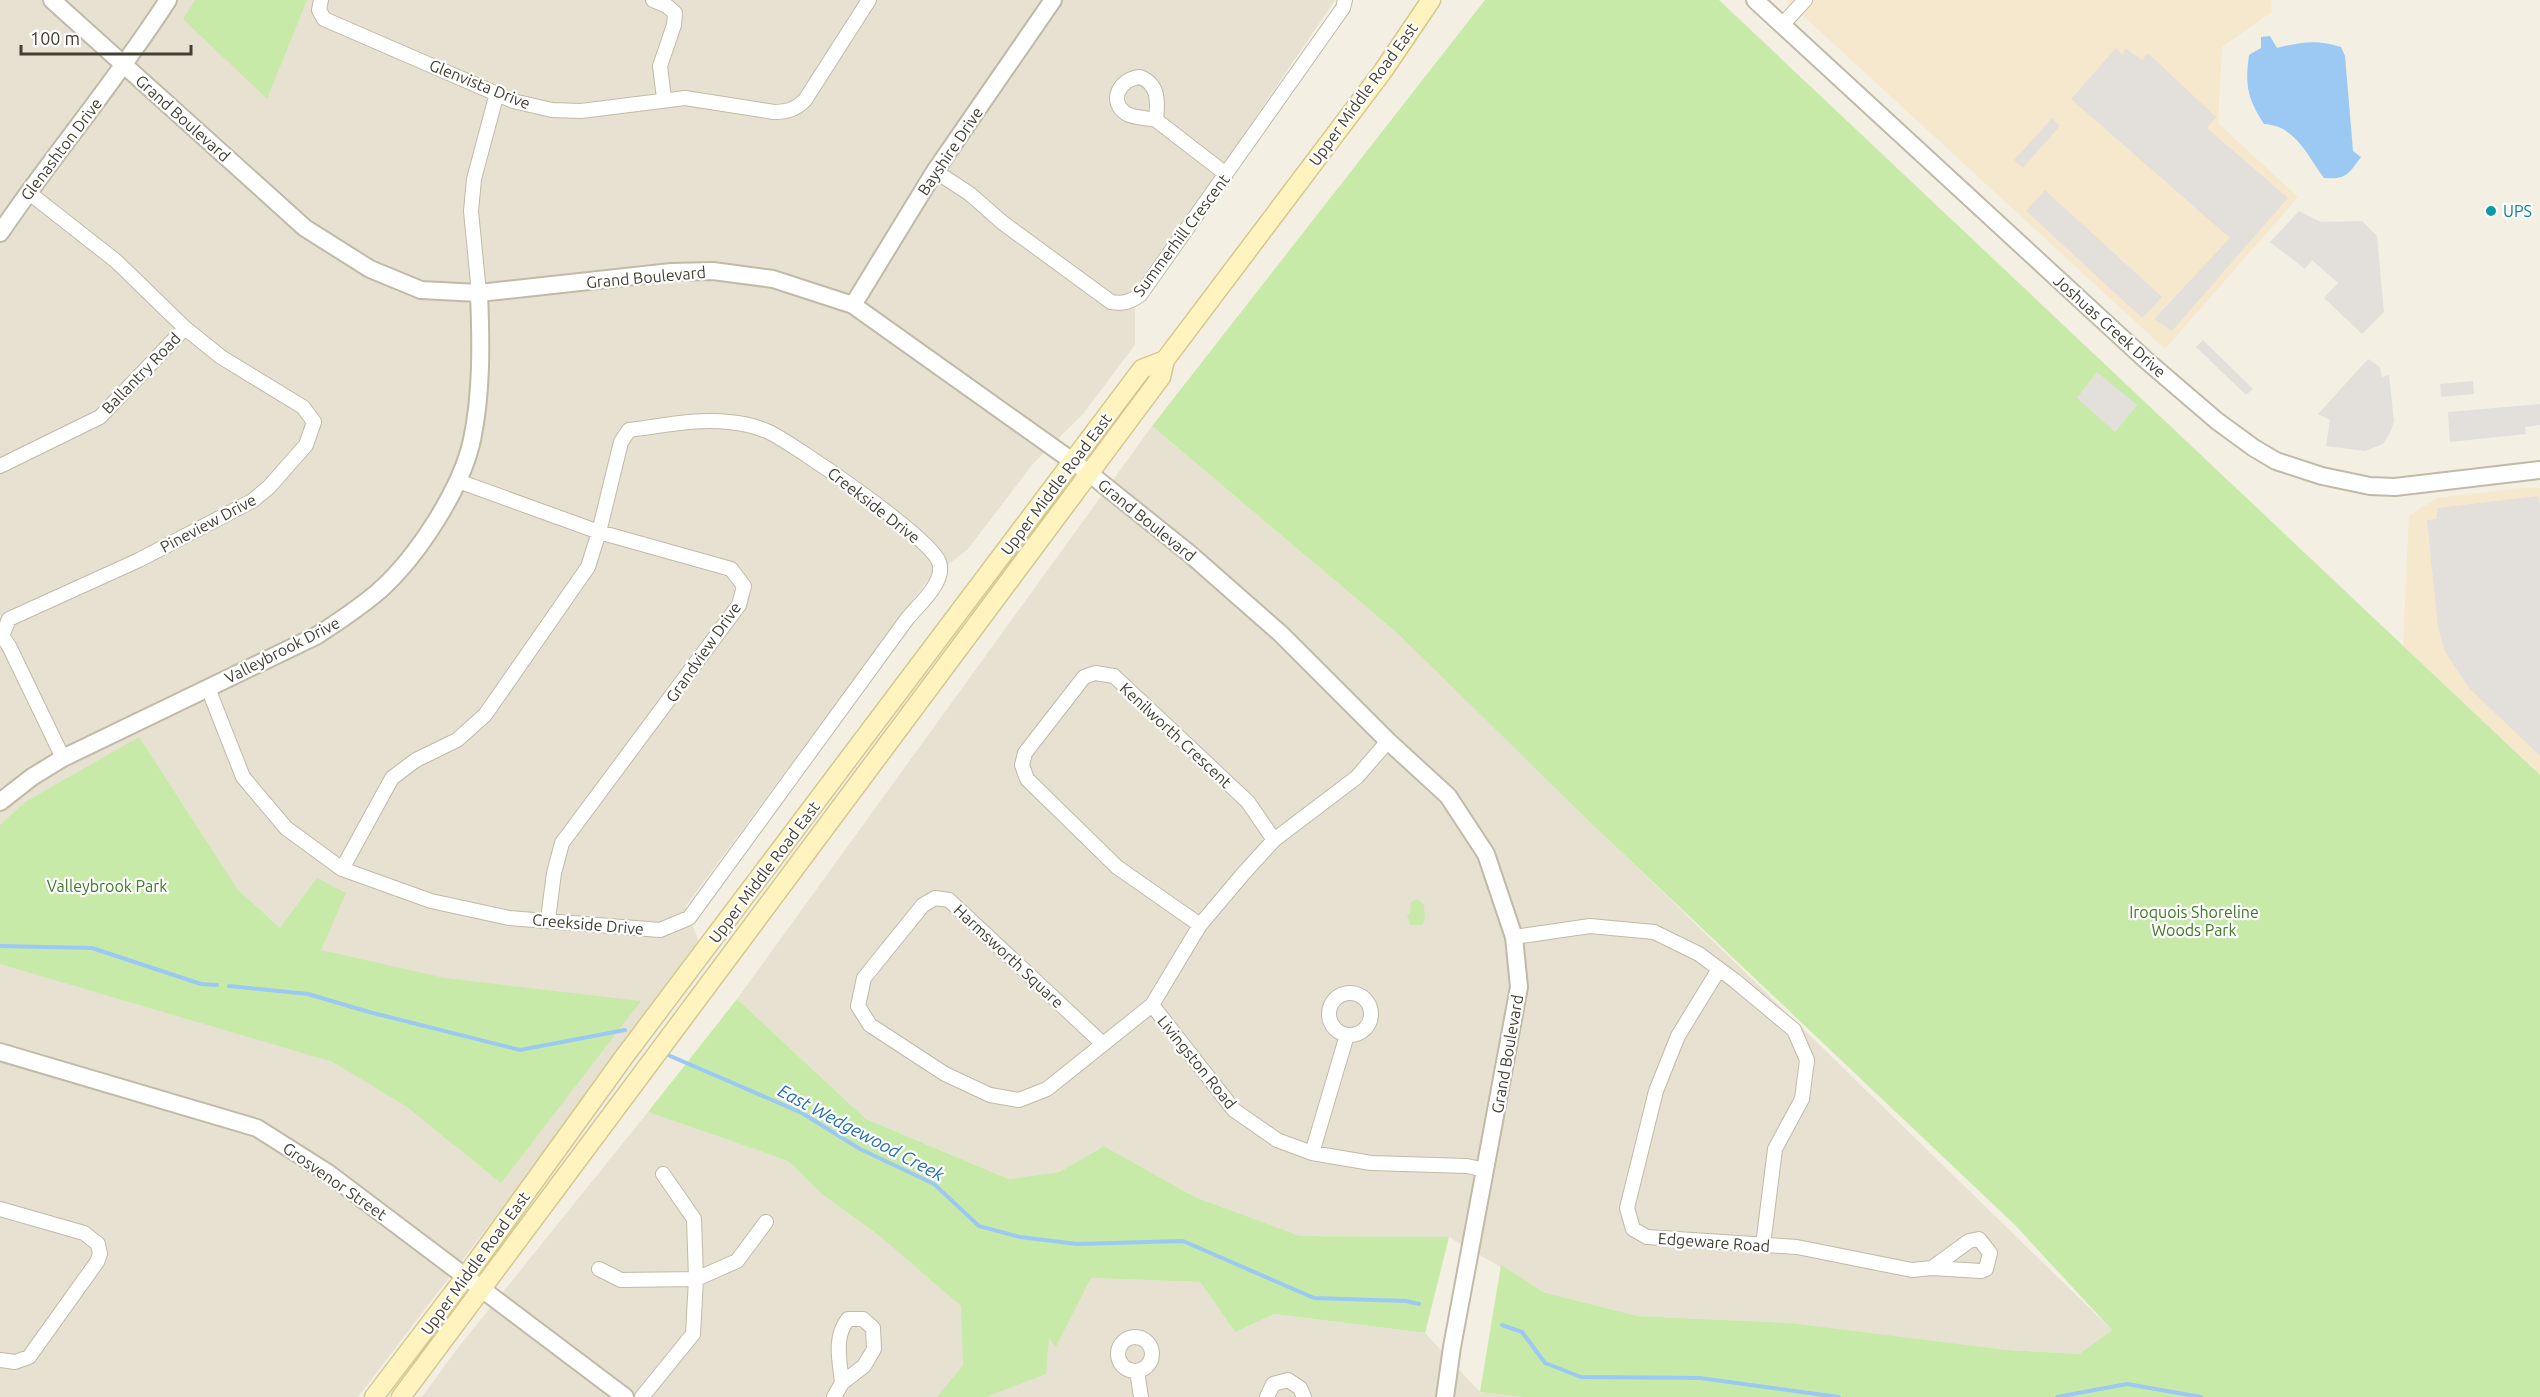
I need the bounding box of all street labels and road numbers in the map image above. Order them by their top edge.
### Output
street label: Upper Middle Road East [1305,18,1421,169]
street label: Glenvista Drive [427,56,533,112]
street label: Grand Boulevard [132,71,234,165]
street label: Glenashton Drive [17,94,105,204]
street label: Bayshire Drive [914,104,986,198]
street label: Summerhill Crescent [1129,170,1233,300]
street label: Grand Boulevard [585,263,707,291]
street label: Joshuas Creek Drive [2050,271,2170,381]
street label: Ballantry Road [98,329,184,417]
street label: Upper Middle Road East [997,409,1115,558]
street label: Creekside Drive [824,463,924,547]
street label: Grand Boulevard [1095,475,1199,565]
street label: Pineview Drive [157,490,259,556]
street label: Grandview Drive [662,599,744,705]
street label: Valleybrook Drive [221,613,343,687]
street label: Kenilworth Crescent [1117,679,1236,792]
street label: Upper Middle Road East [705,797,823,946]
street label: Harmsworth Square [951,901,1067,1011]
street label: Creekside Drive [531,910,645,938]
street label: Grand Boulevard [1488,993,1526,1115]
street label: Livingston Road [1154,1012,1240,1112]
street label: Grosvenor Street [280,1139,391,1224]
street label: Upper Middle Road East [417,1187,533,1338]
street label: Edgeware Road [1657,1229,1771,1255]

